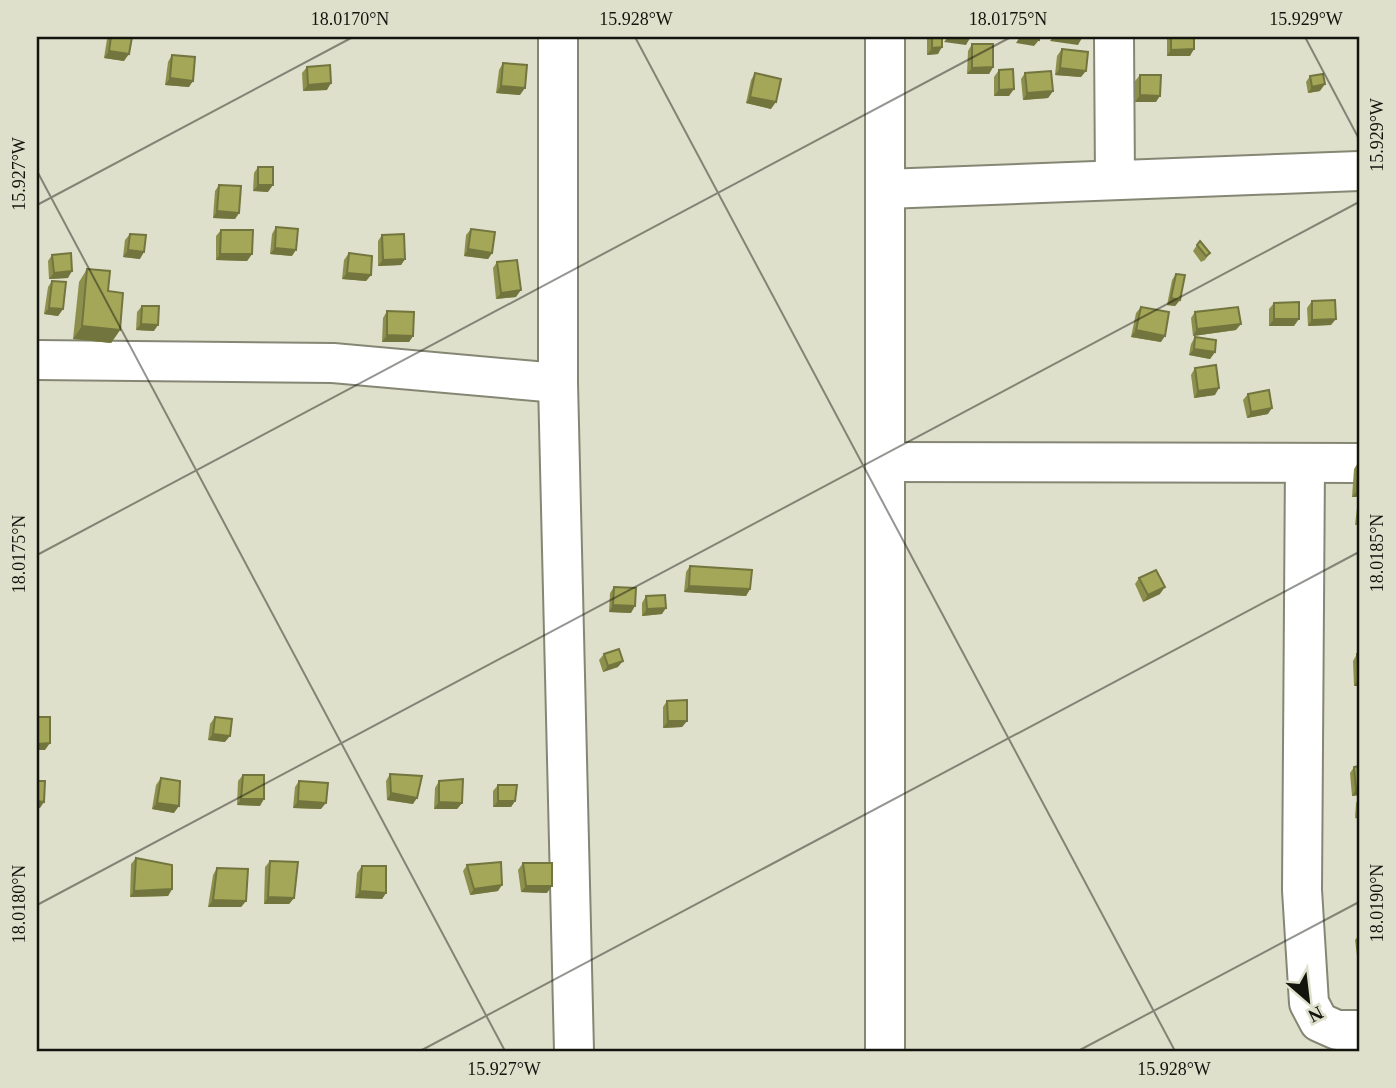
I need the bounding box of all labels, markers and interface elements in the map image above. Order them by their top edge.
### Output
text: 18.0170°N [311,9,389,29]
text: 15.928°W [599,9,673,29]
text: 18.0175°N [969,9,1047,29]
text: 15.929°W [1269,9,1343,29]
text: 15.929°W [1367,98,1387,172]
text: 15.927°W [9,137,29,211]
text: 18.0185°N [1367,514,1387,592]
text: 18.0175°N [9,515,29,593]
text: 18.0190°N [1367,864,1387,942]
text: 18.0180°N [9,865,29,943]
north arrow [1274,965,1344,1036]
text: N [1305,1002,1327,1027]
text: 15.927°W [467,1059,541,1079]
text: 15.928°W [1137,1059,1211,1079]

